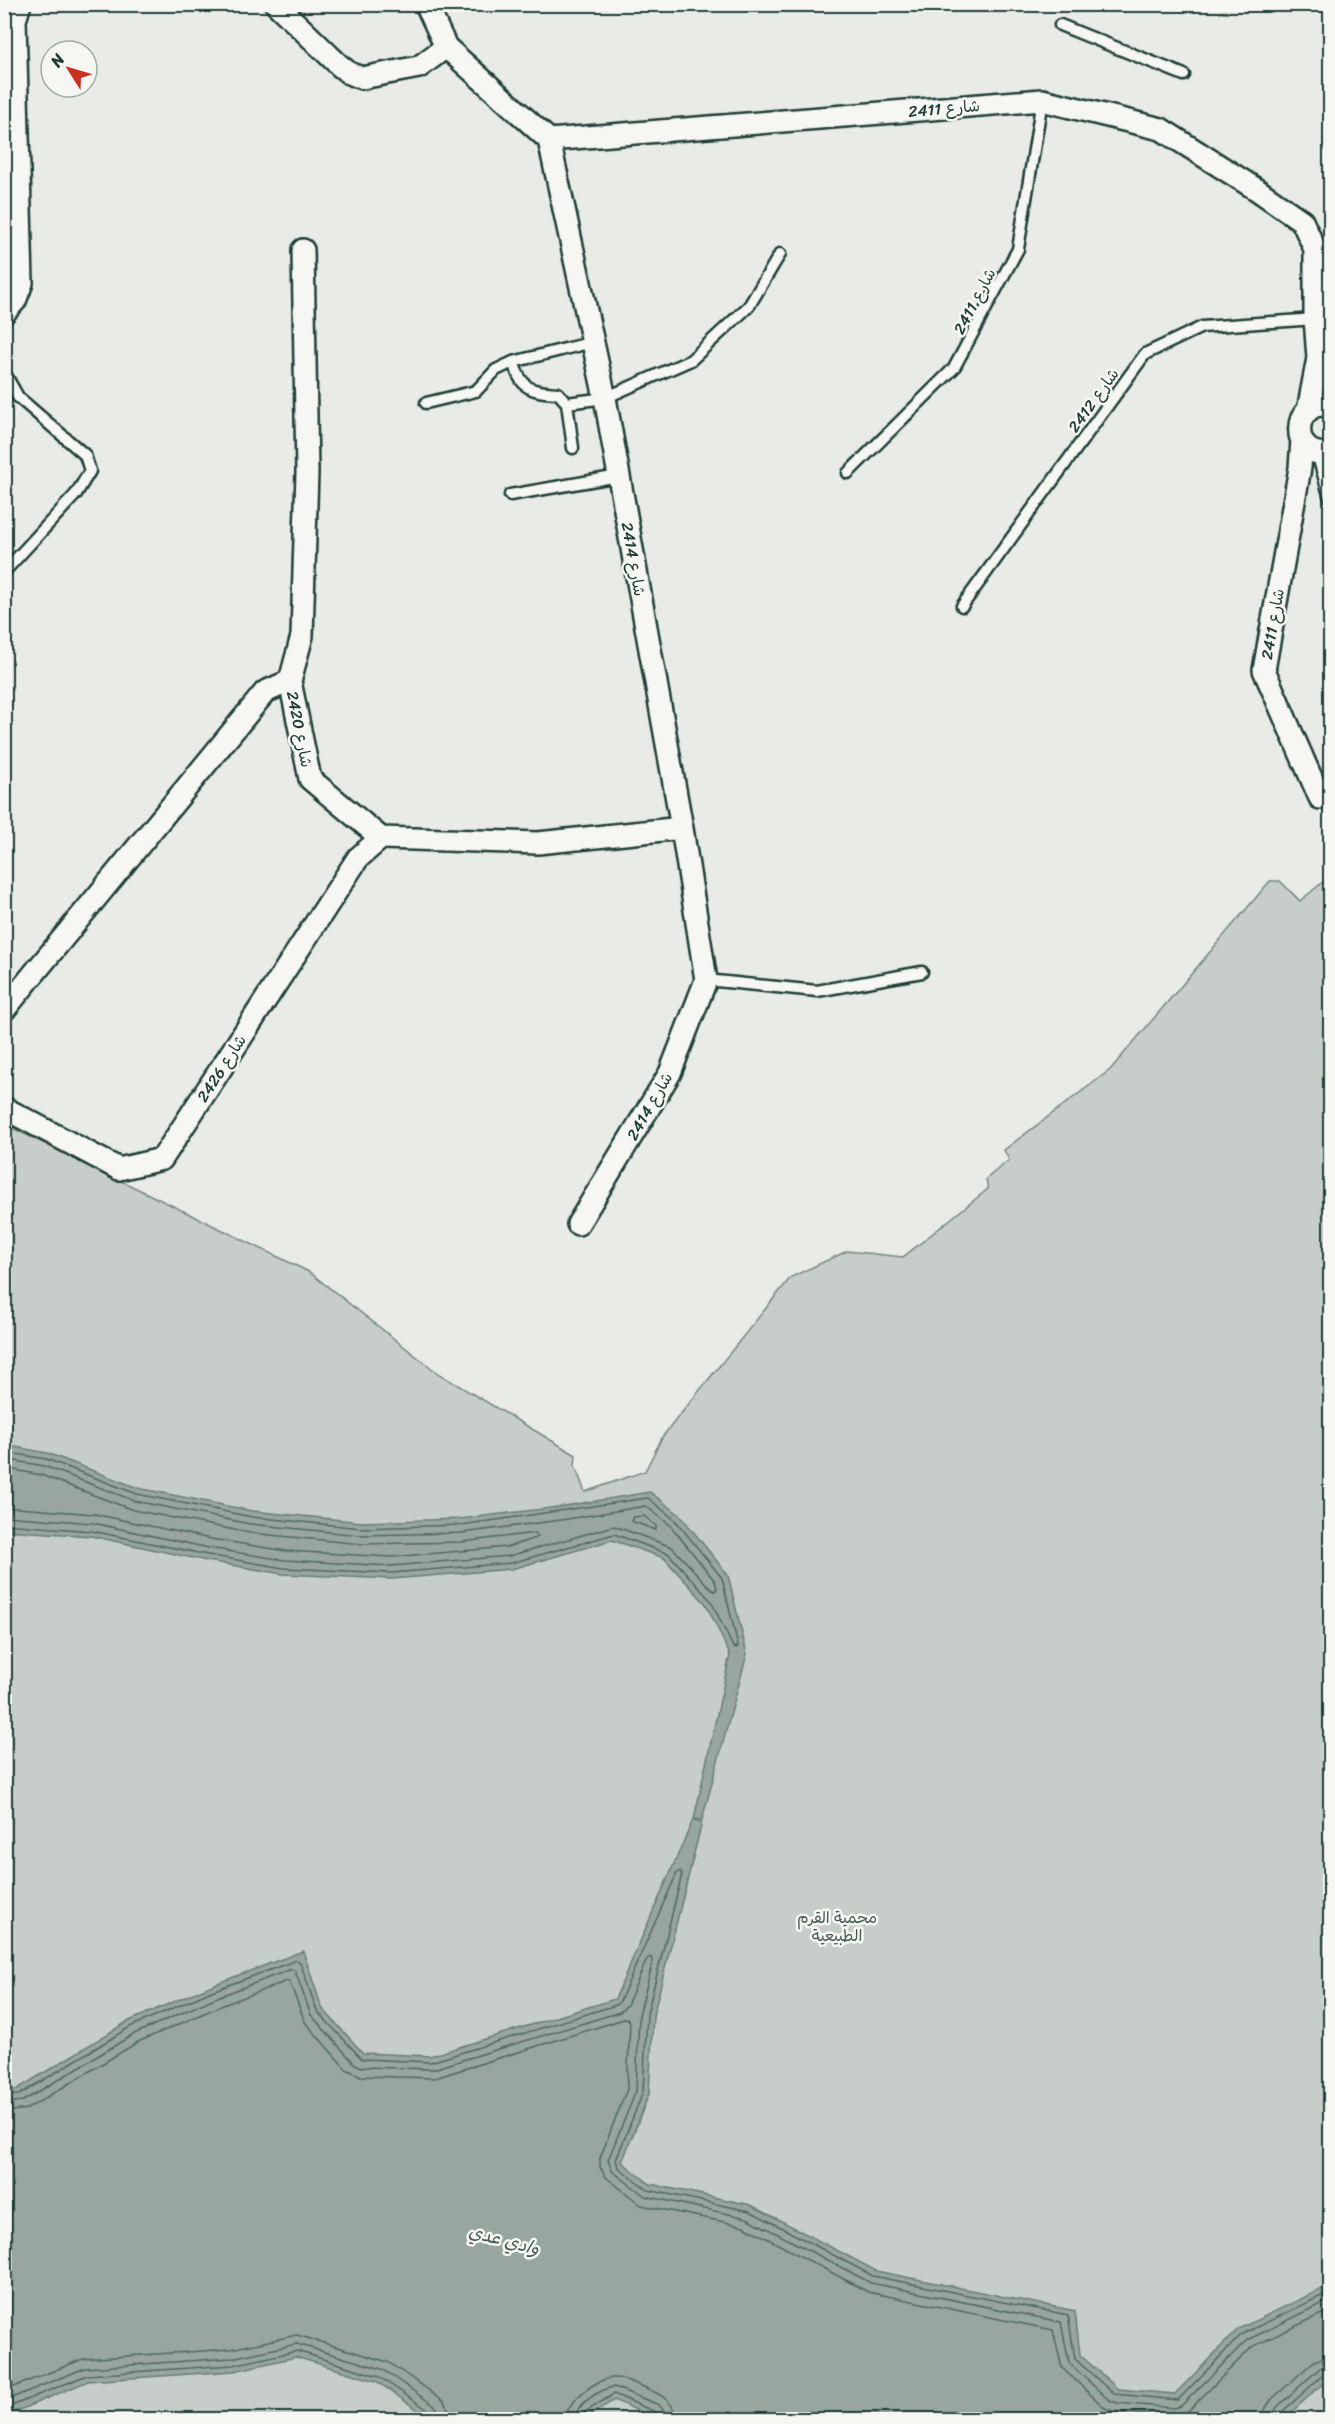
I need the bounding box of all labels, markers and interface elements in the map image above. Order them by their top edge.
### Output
north arrow [39,39,99,99]
text: N [42,46,73,74]
street label: شارع 2411 [907,91,981,126]
street label: 2411 شارع [945,263,1004,340]
street label: 2412 شارع [1060,362,1127,439]
street label: 2414 شارع [613,520,654,598]
street label: شارع 2411 [1252,586,1293,662]
street label: 2420 شارع [278,688,321,770]
street label: 2426 شارع [188,1028,254,1108]
street label: 2414 شارع [618,1067,681,1146]
park label: محمية القرم الطبيعية [797,1903,877,1950]
water label: وادي عدي [465,2215,544,2265]

